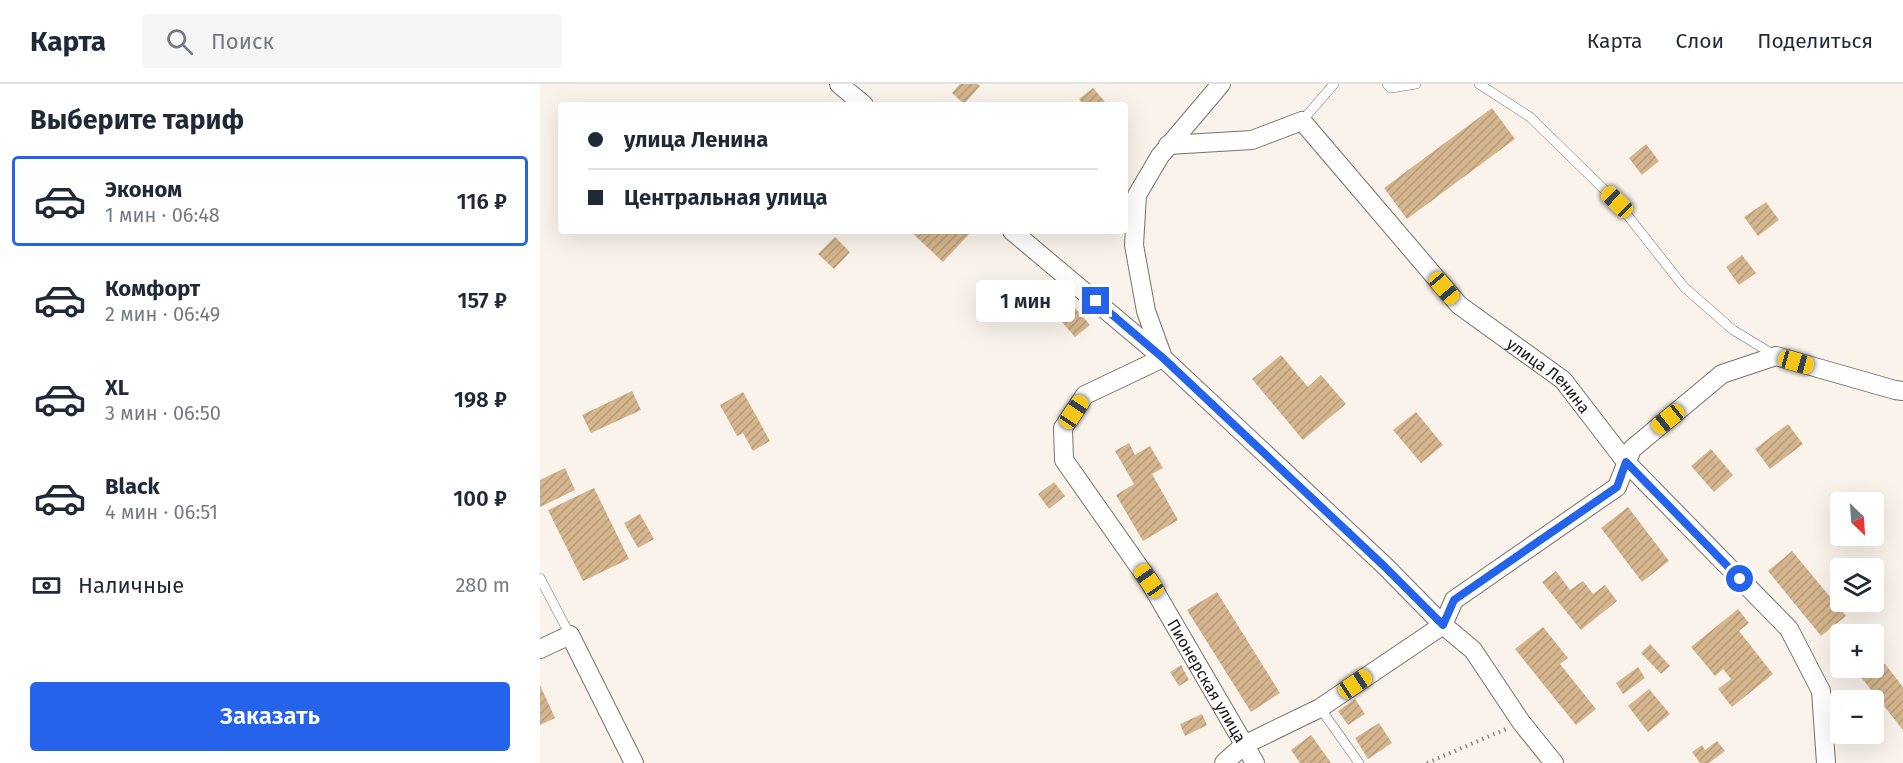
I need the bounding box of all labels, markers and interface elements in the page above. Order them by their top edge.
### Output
search box [142,14,562,68]
text: Карта [30,25,106,58]
icon: search [163,25,196,58]
text: Поиск [211,28,274,55]
text: Карта [1587,28,1643,54]
text: Слои [1676,28,1724,54]
text: Поделиться [1757,28,1873,54]
text: Выберите тариф [30,104,244,136]
text: улица Ленина [624,126,768,153]
icon: car [33,174,87,228]
text: Эконом [105,176,182,203]
car [1598,183,1636,221]
text: Центральная улица [624,184,828,211]
text: 116 ₽ [457,188,507,215]
text: 1 мин · 06:48 [105,203,220,227]
car [1426,268,1462,308]
icon: car [33,273,87,327]
text: Комфорт [105,275,200,302]
callout: 1 мин [976,280,1075,322]
text: 157 ₽ [458,287,507,314]
route end [1082,287,1109,314]
text: 1 мин [1000,289,1051,313]
text: 2 мин · 06:49 [105,302,220,326]
street label: улица Ленина [1503,334,1594,417]
car [1776,348,1816,376]
icon: car [33,372,87,426]
text: XL [105,374,129,401]
text: 198 ₽ [454,386,507,413]
car [1056,392,1092,432]
text: 3 мин · 06:50 [105,401,221,425]
car [1648,401,1688,437]
icon: car [33,471,87,525]
text: Black [105,473,160,500]
text: 100 ₽ [453,485,507,512]
north arrow [1830,492,1884,546]
map controls [1830,492,1884,744]
text: 4 мин · 06:51 [105,500,218,524]
button: layers [1830,558,1884,612]
car [1131,561,1167,601]
route start [1726,565,1753,592]
icon: cash [30,569,63,602]
text: Наличные [78,572,184,599]
text: 280 m [455,573,510,597]
street label: Пионерская улица [1163,616,1250,746]
button: + [1830,624,1884,678]
car [1335,666,1375,702]
button: Заказать [30,682,510,751]
button: − [1830,690,1884,744]

